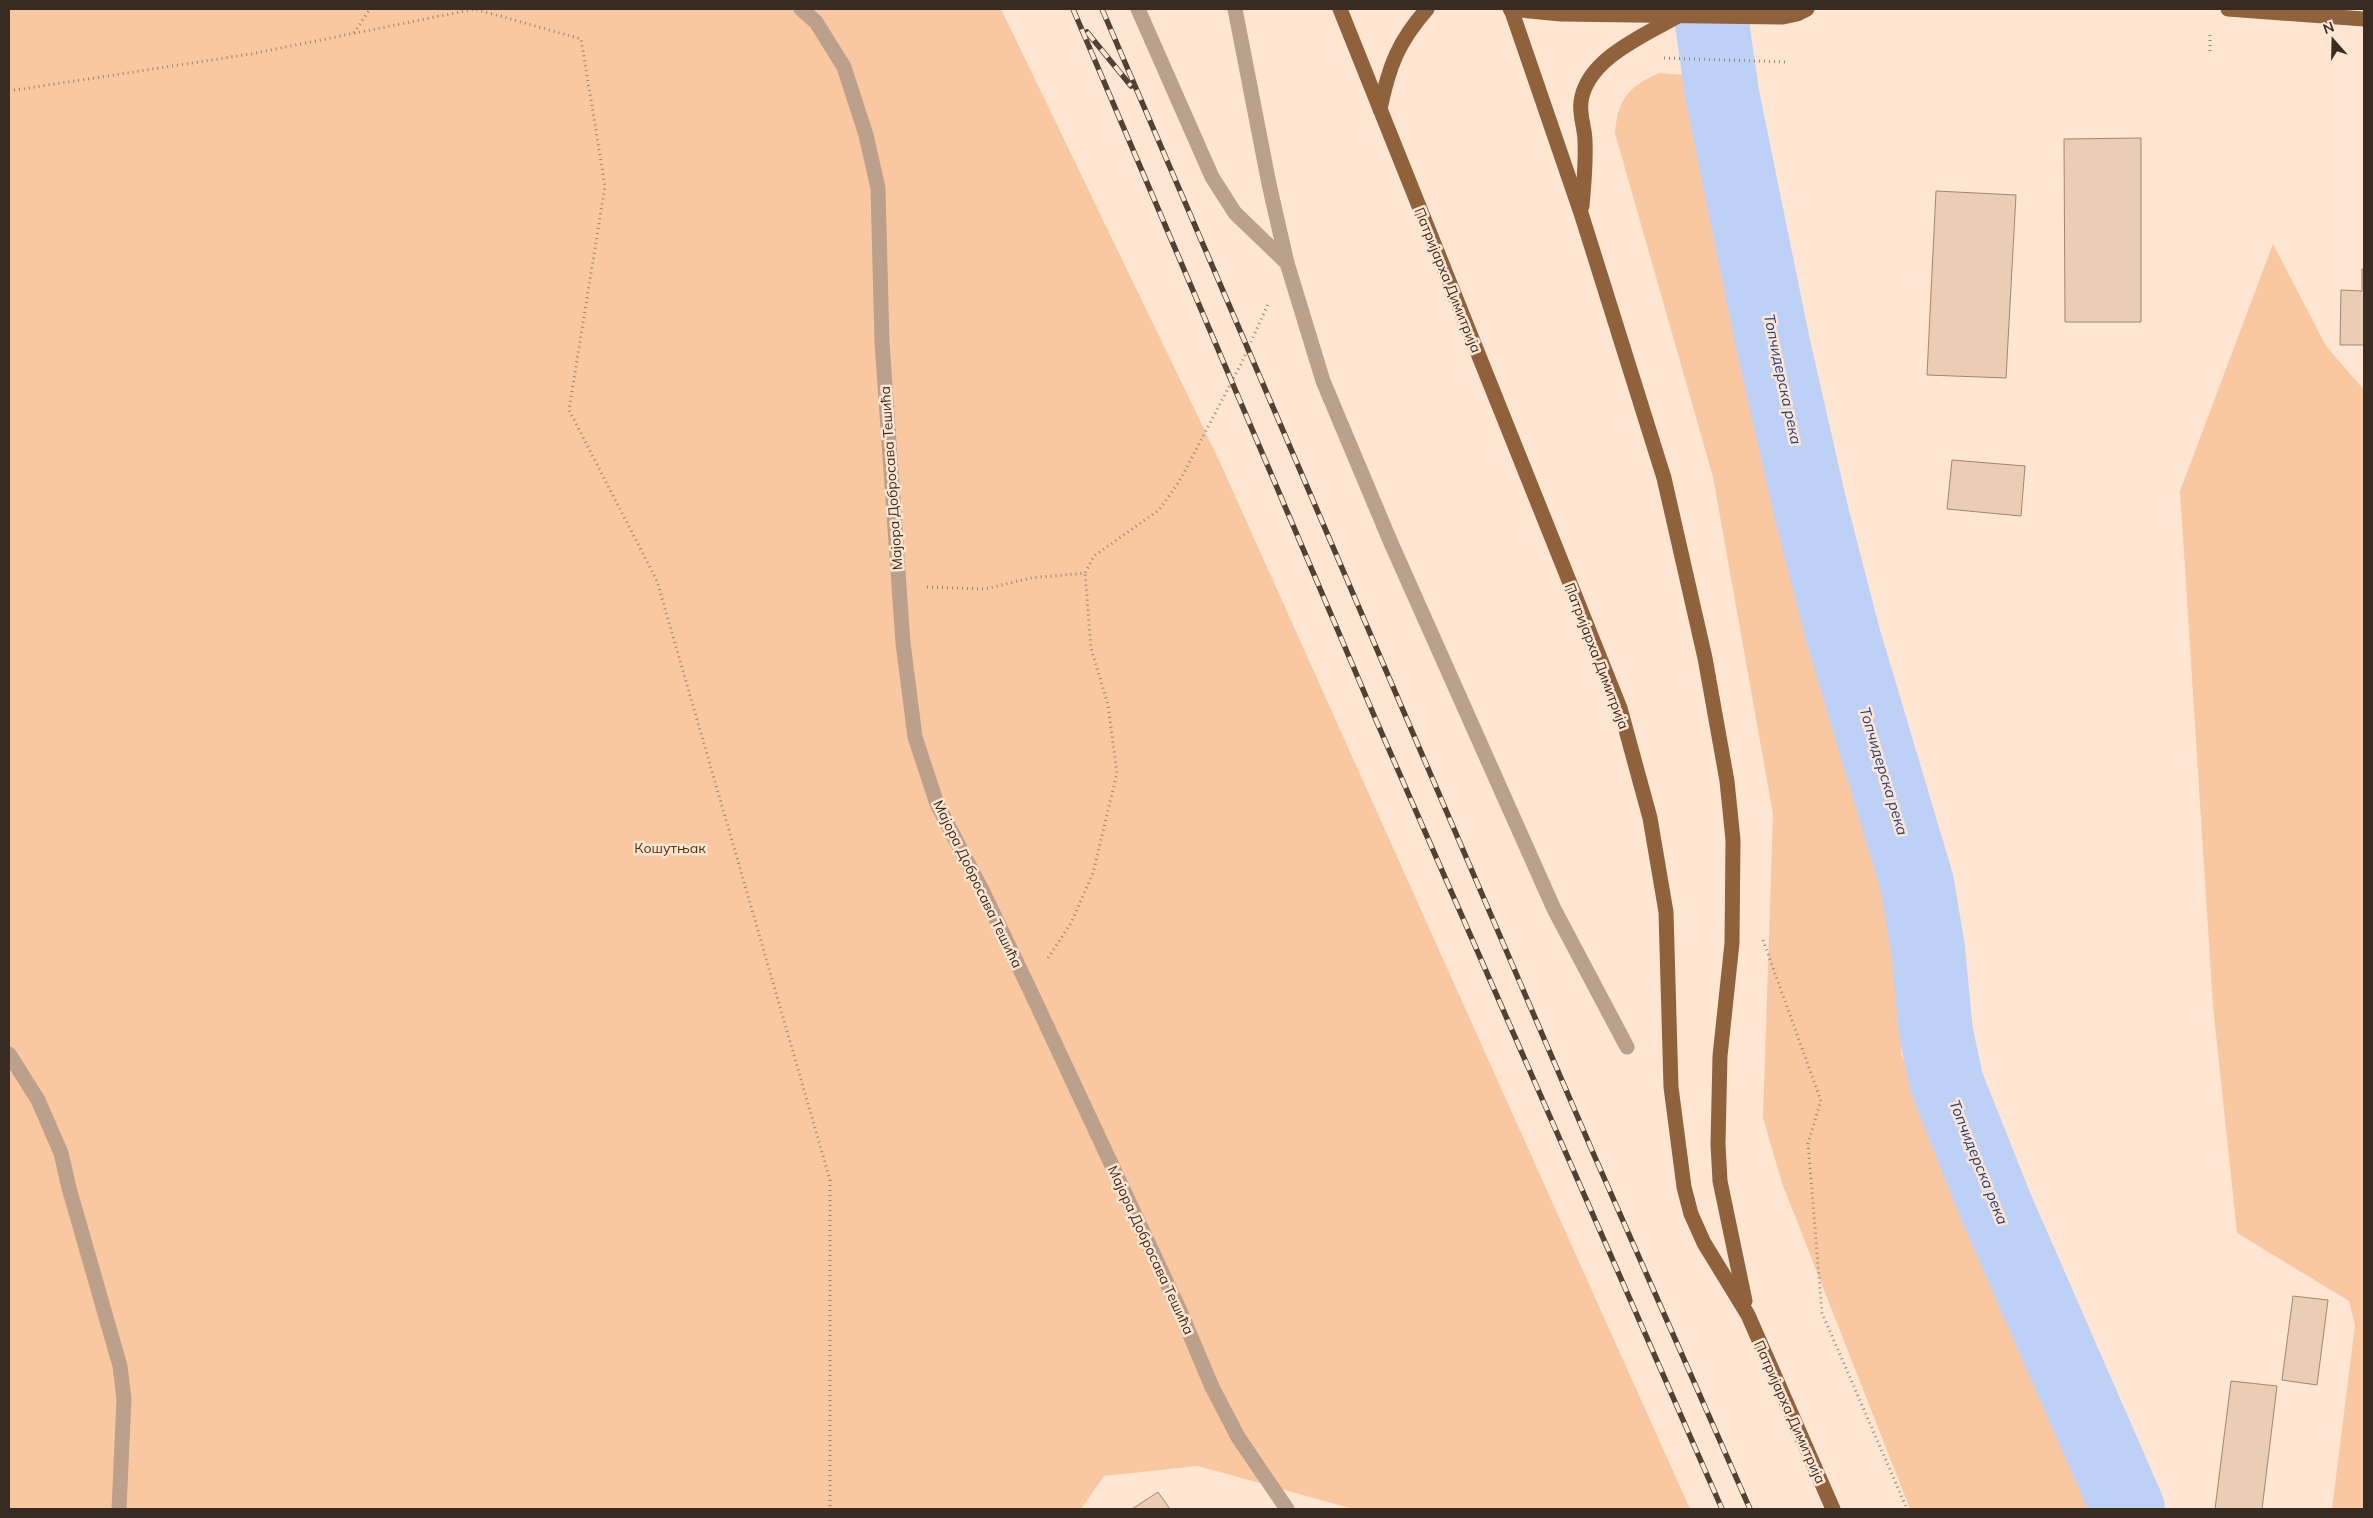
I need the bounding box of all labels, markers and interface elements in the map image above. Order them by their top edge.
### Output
north arrow [2308,15,2358,65]
text: N [2321,18,2337,38]
street label: Патријарха Димитрија [1411,205,1485,355]
water label: Топчидерска река [1760,312,1806,446]
street label: Мајора Добросава Тешића [876,385,906,571]
street label: Патријарха Димитрија [1561,580,1633,732]
water label: Топчидерска река [1855,705,1913,837]
street label: Мајора Добросава Тешића [929,797,1027,971]
park label: Кошутњак [634,839,706,857]
water label: Топчидерска река [1945,1097,2013,1227]
street label: Мајора Добросава Тешића [1104,1163,1198,1337]
street label: Патријарха Димитрија [1750,1337,1830,1487]

